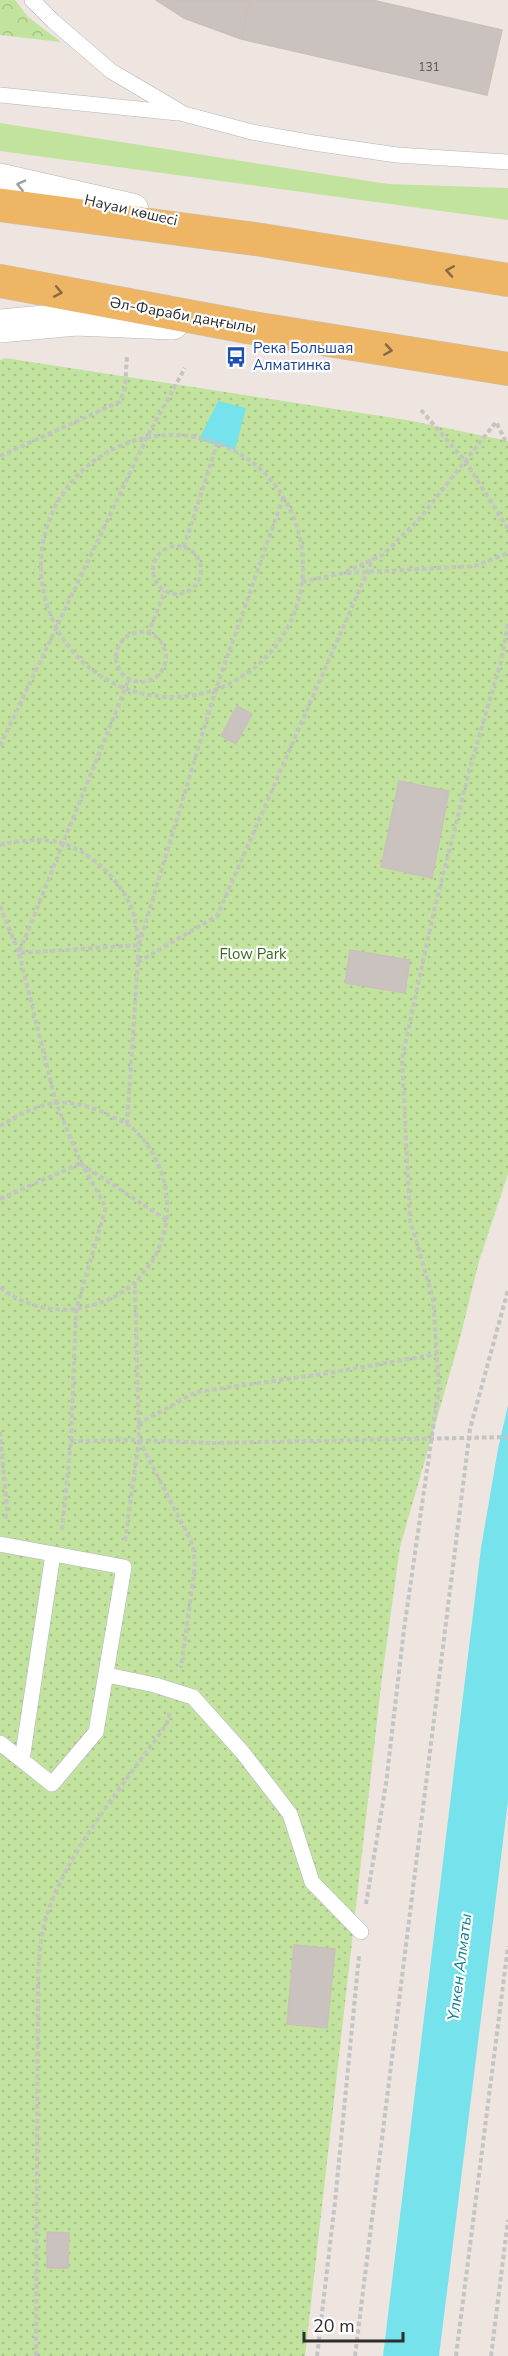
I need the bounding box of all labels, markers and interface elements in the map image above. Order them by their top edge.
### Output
house number: 131 [418,59,440,75]
one-way arrow [16,179,26,192]
street label: Науаи көшесі [82,190,180,230]
one-way arrow [446,265,455,277]
one-way arrow [52,285,62,298]
street label: Әл-Фараби даңғылы [108,292,258,338]
place label: Река Большая Алматинка [253,338,353,375]
one-way arrow [383,343,392,355]
bus stop icon: Река Большая Алматинка [224,345,248,369]
park label: Flow Park [219,944,287,964]
water label: Үлкен Алматы [442,1912,478,2022]
scale bar [304,2305,403,2343]
text: 20 m [313,2314,355,2338]

